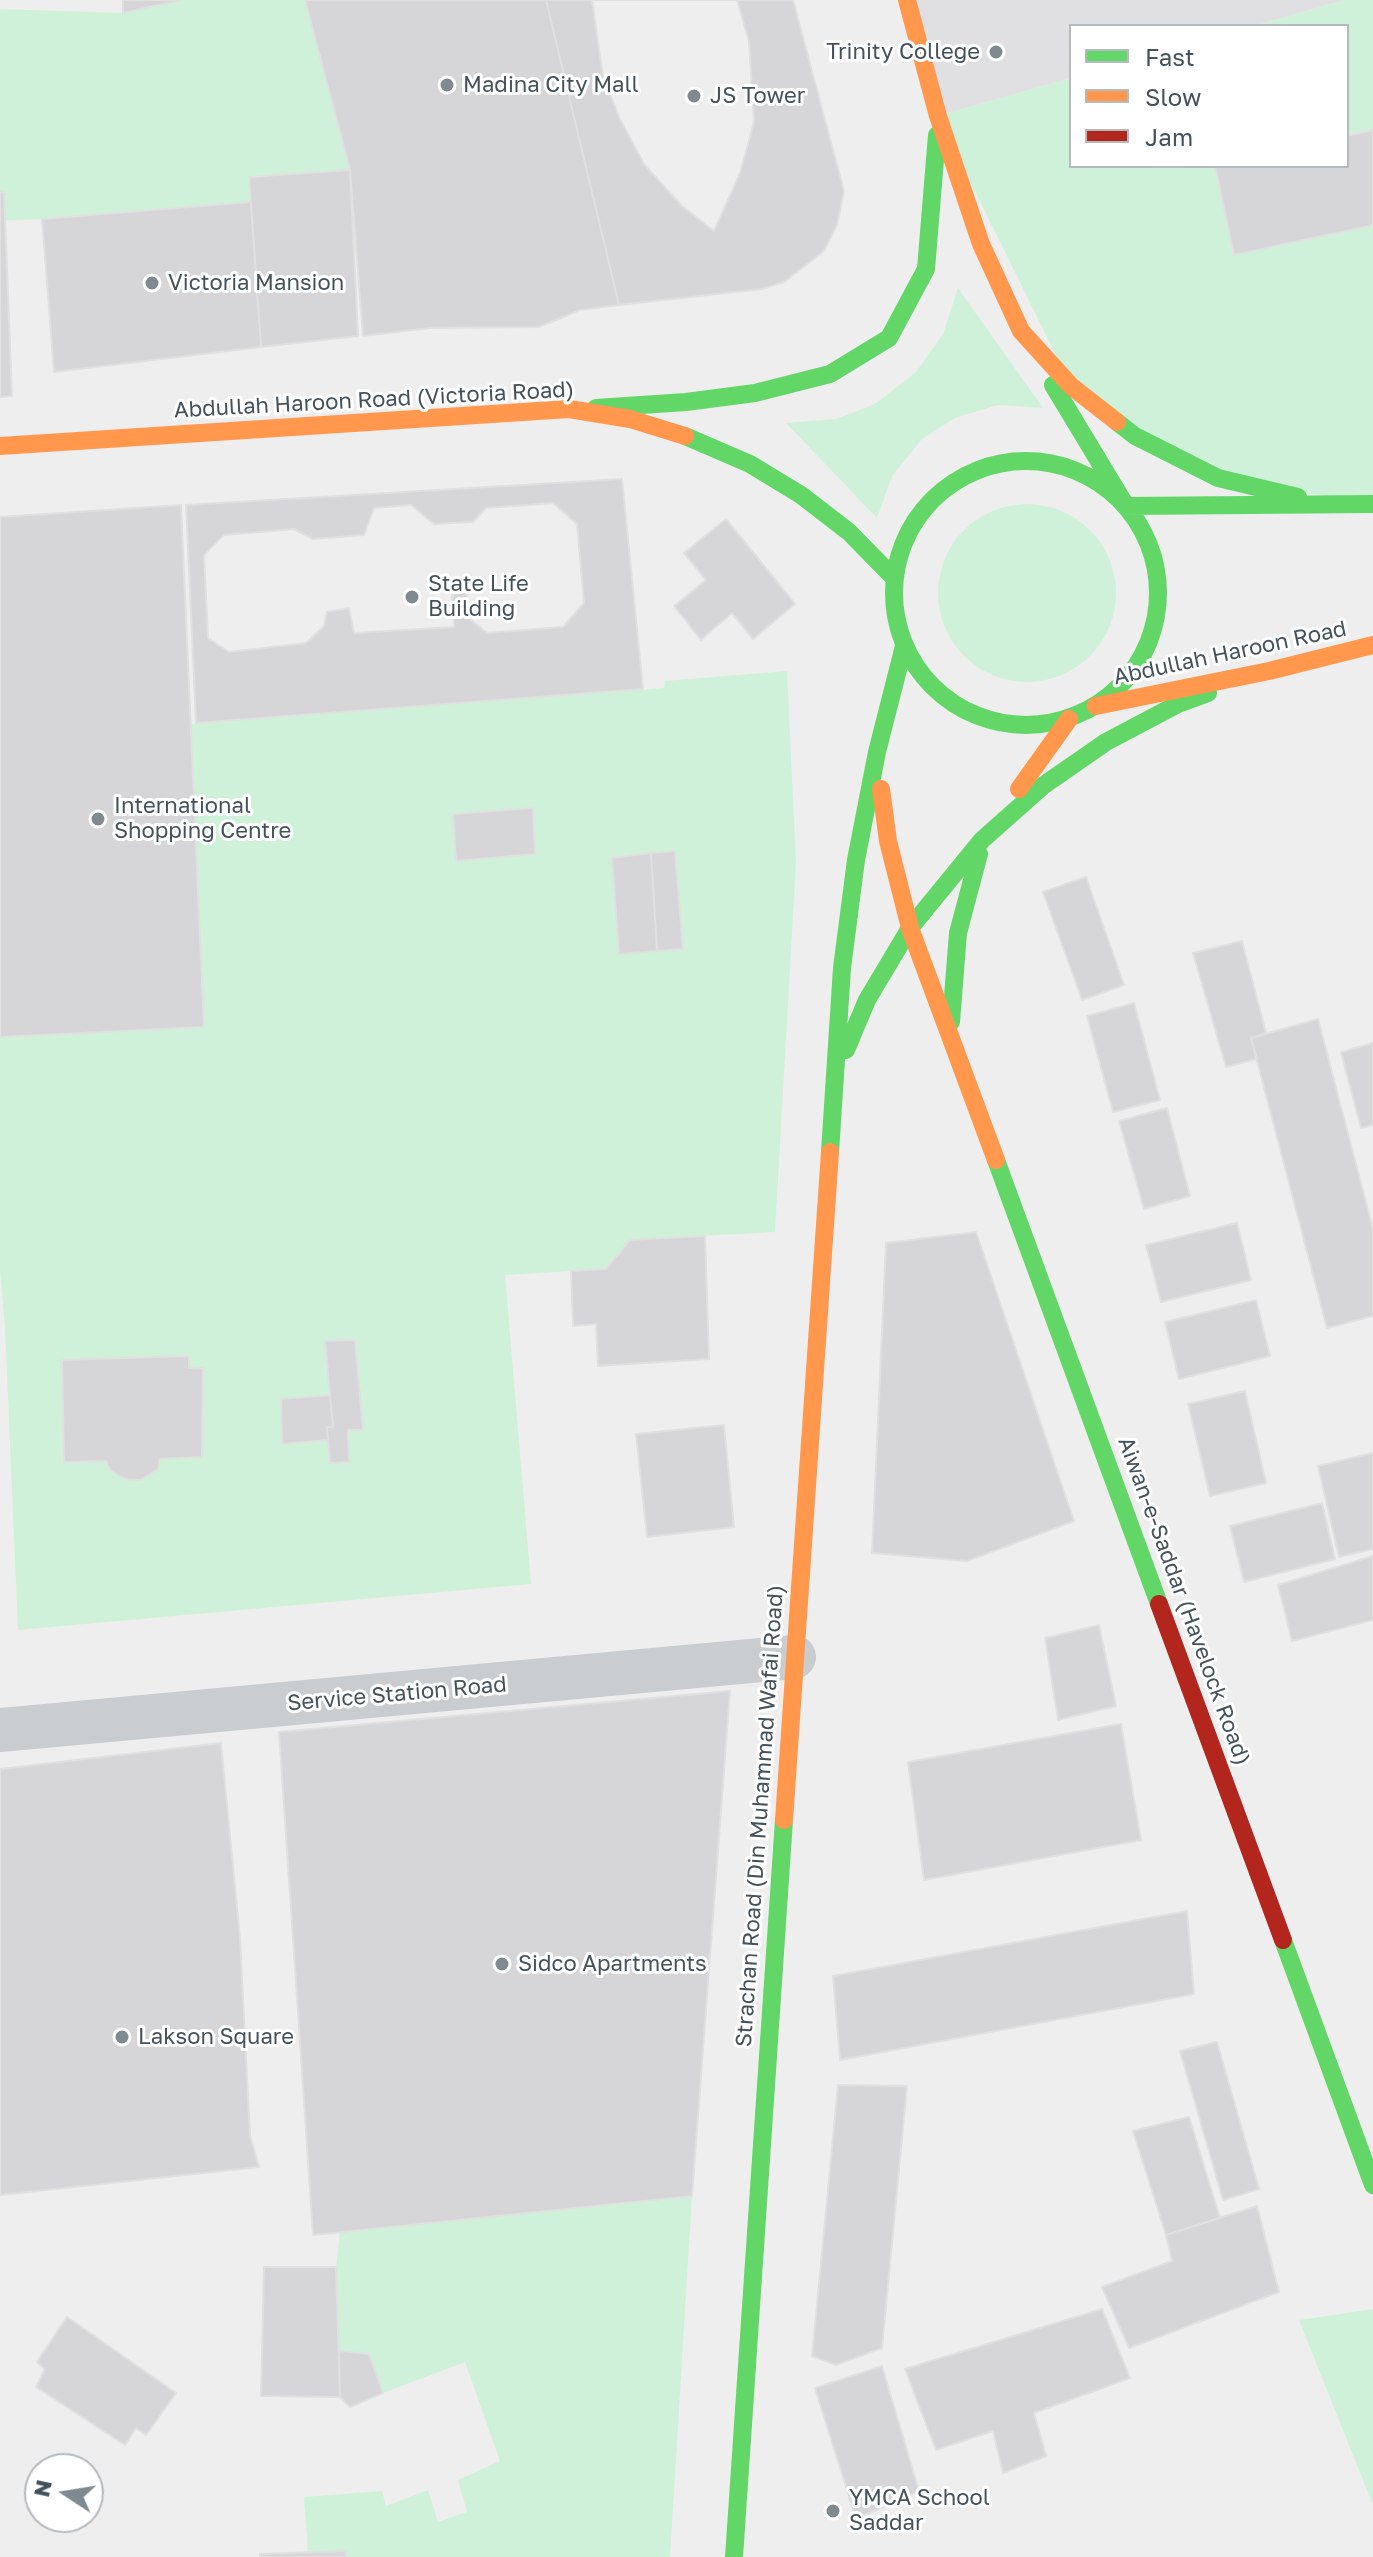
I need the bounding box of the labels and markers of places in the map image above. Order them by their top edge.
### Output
place label: Trinity College [826,39,980,65]
marker: Trinity College [987,43,1005,61]
place label: Madina City Mall [463,72,639,98]
marker: Madina City Mall [438,76,456,94]
place label: JS Tower [710,83,805,109]
marker: JS Tower [685,87,703,105]
place label: Victoria Mansion [168,270,344,296]
marker: Victoria Mansion [143,274,161,292]
place label: State Life Building [428,571,529,622]
marker: State Life Building [403,588,421,606]
place label: International Shopping Centre [114,793,291,844]
marker: International Shopping Centre [89,810,107,828]
place label: Sidco Apartments [518,1951,707,1977]
marker: Sidco Apartments [493,1955,511,1973]
place label: Lakson Square [138,2024,294,2050]
marker: Lakson Square [113,2028,131,2046]
place label: YMCA School Saddar [849,2485,990,2536]
marker: YMCA School Saddar [824,2502,842,2520]

